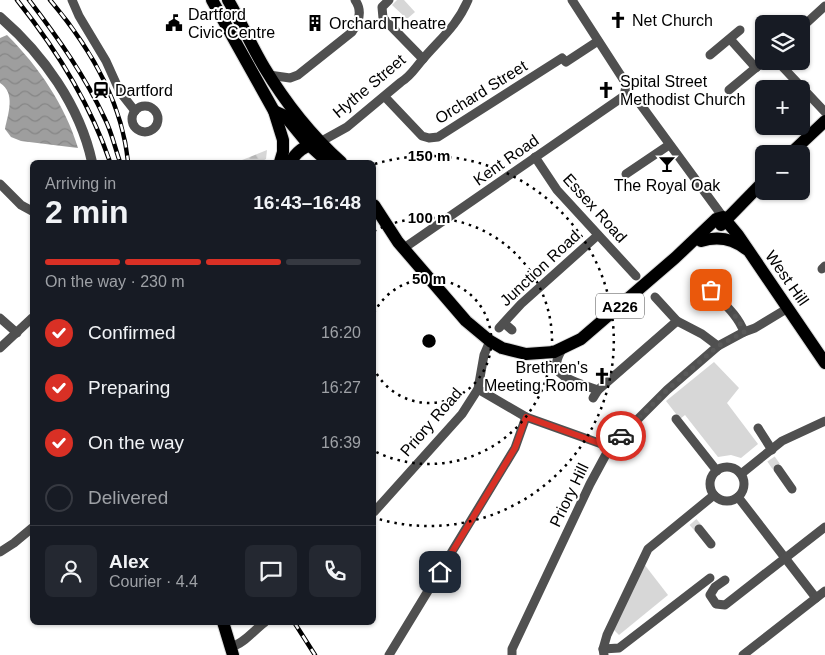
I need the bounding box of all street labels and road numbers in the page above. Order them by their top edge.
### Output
street label: Hythe Street [329,51,409,121]
street label: Orchard Street [432,57,530,127]
street label: Kent Road [470,131,542,189]
street label: Essex Road [560,170,630,246]
street label: Junction Road [497,227,583,309]
street label: West Hill [762,247,812,309]
road number: A226 [596,294,644,318]
street label: Priory Road [397,385,465,459]
street label: Priory Hill [546,461,592,529]

